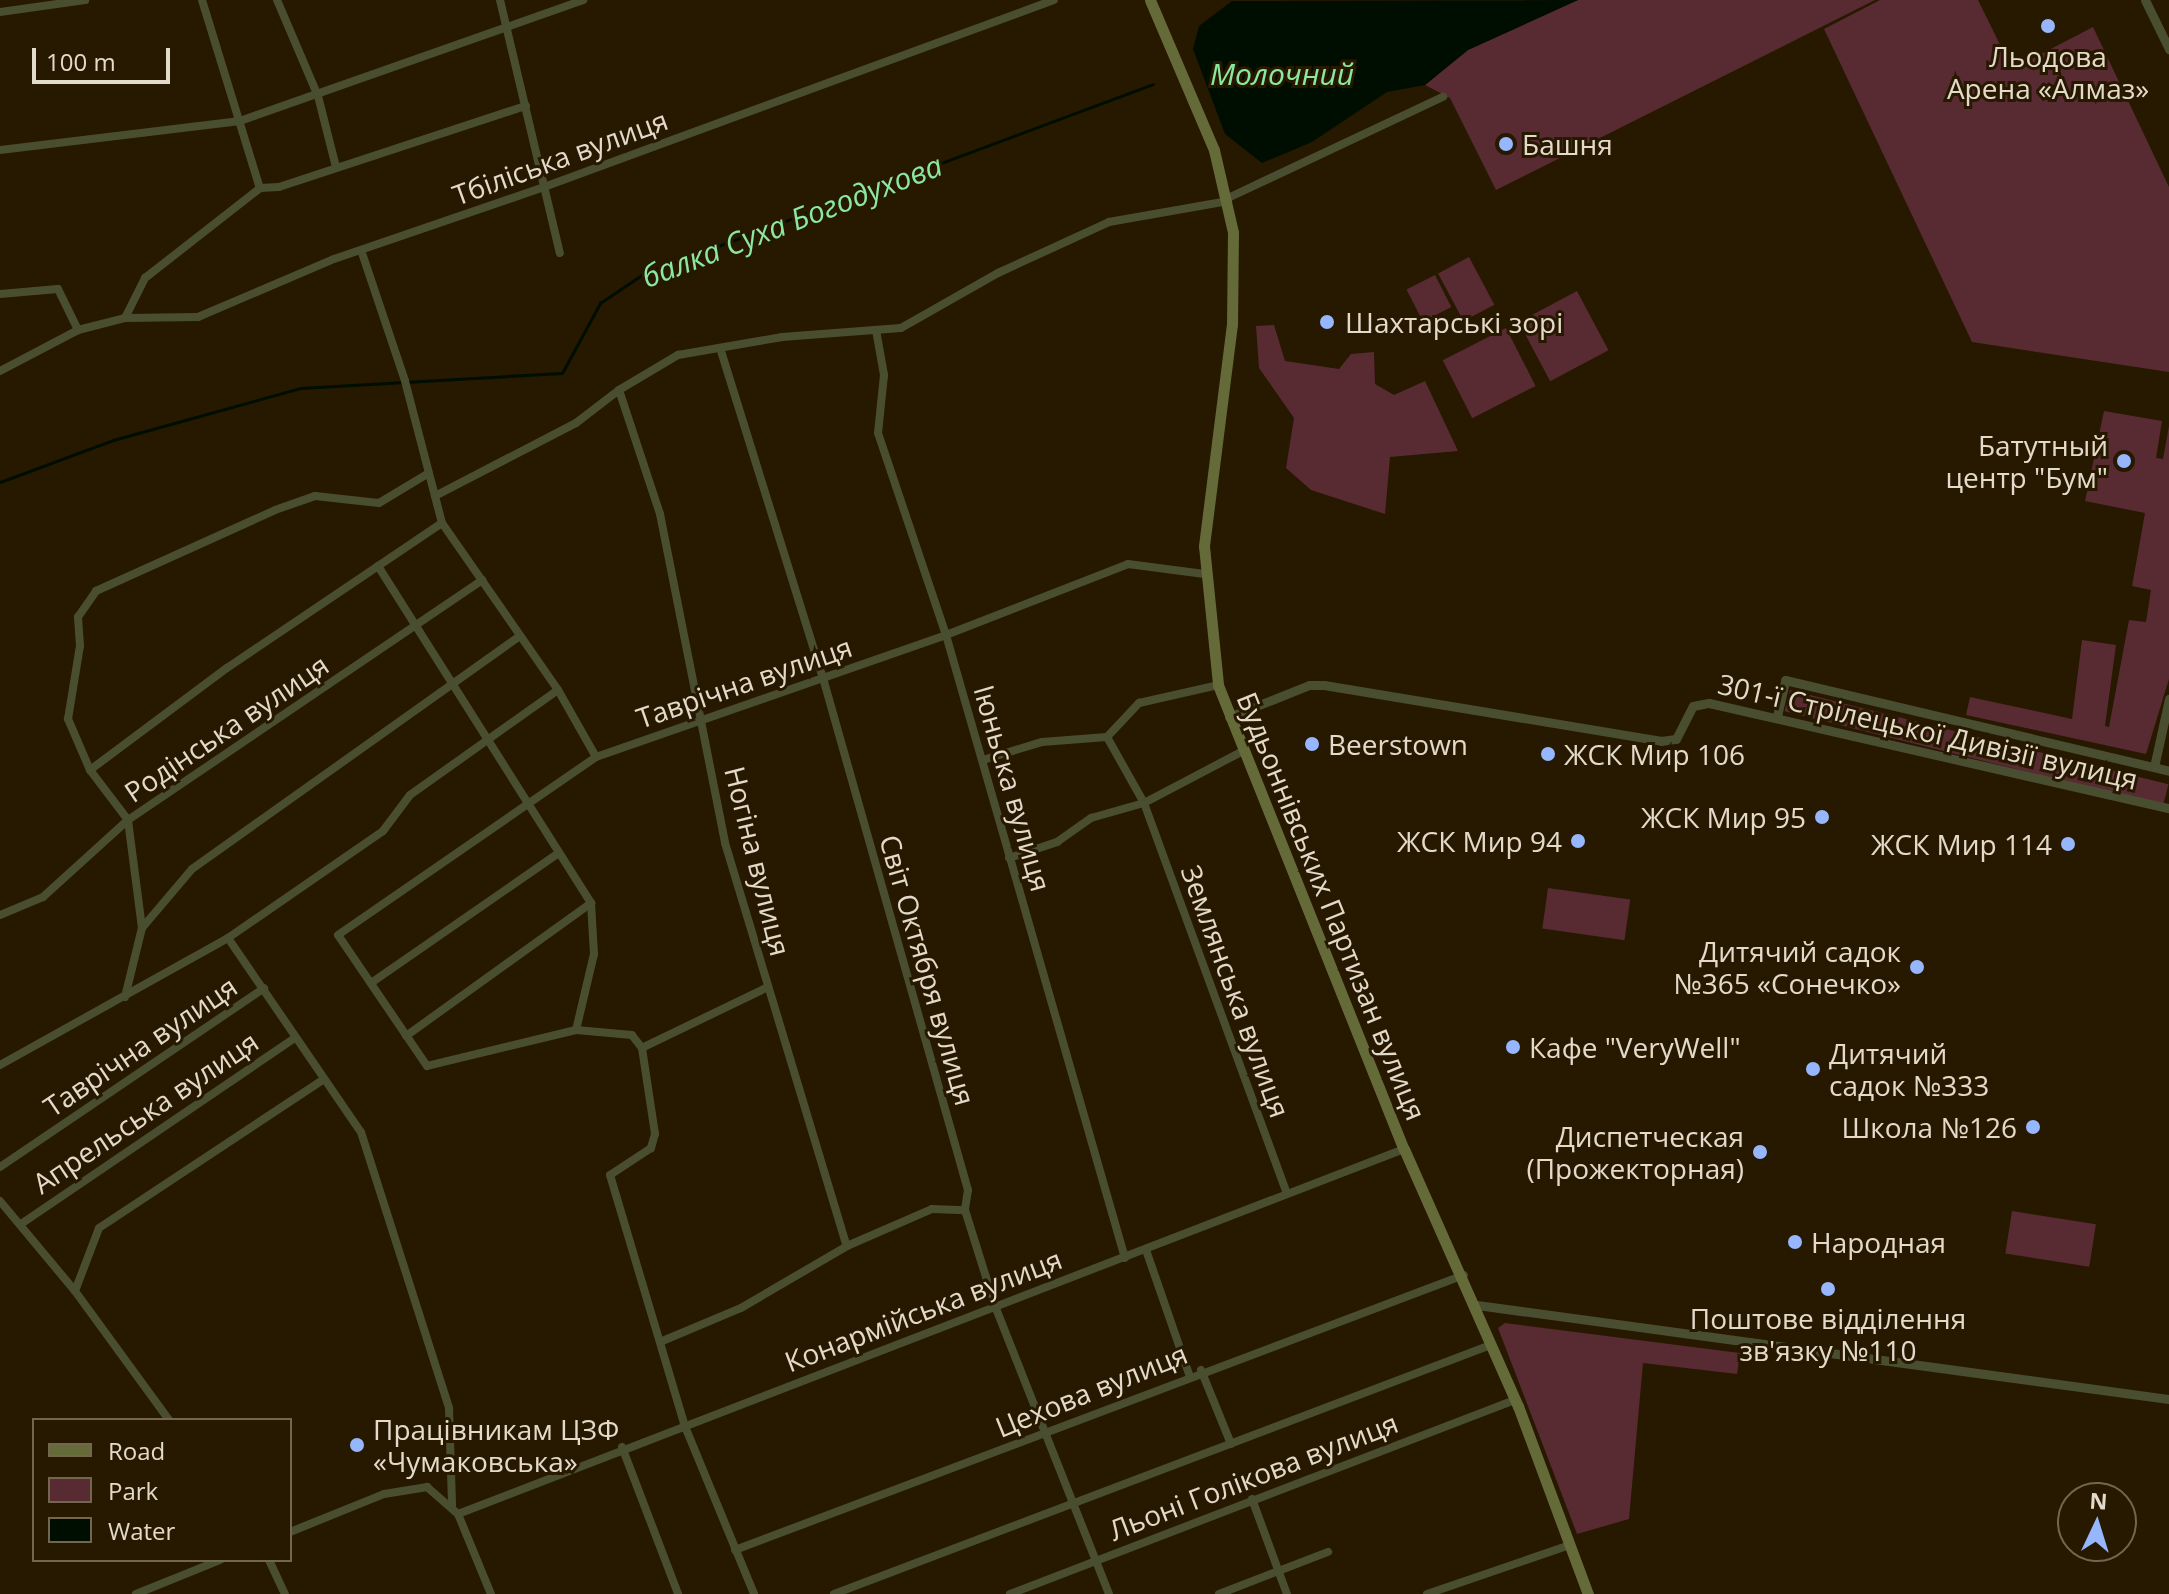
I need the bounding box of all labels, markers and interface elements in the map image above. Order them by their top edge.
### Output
marker: Льодова Арена «Алмаз» [2039,17,2057,35]
scale bar [36,32,174,82]
place label: Льодова Арена «Алмаз» [1947,39,2149,105]
text: 100 m [46,45,116,78]
water label: Молочний [1210,56,1354,92]
street label: Тбіліська вулиця [448,102,672,212]
place label: Башня [1522,127,1613,161]
marker: Башня [1497,135,1515,153]
water label: балка Суха Богодухова [637,147,947,295]
place label: Шахтарські зорі [1345,305,1563,339]
marker: Шахтарські зорі [1316,311,1338,333]
place label: Батутный центр "Бум" [1945,428,2108,494]
marker: Батутный центр "Бум" [2115,452,2133,470]
street label: Таврічна вулиця [632,629,856,735]
street label: Родінська вулиця [118,647,334,809]
street label: 301-ї Стрілецької Дивізії вулиця [1715,666,2141,796]
street label: Iюньска вулиця [968,681,1058,895]
street label: Будьоннівських Партизан вулиця [1231,687,1433,1125]
place label: Beerstown [1328,727,1468,761]
marker: Beerstown [1303,735,1321,753]
place label: ЖСК Мир 106 [1564,737,1745,771]
marker: ЖСК Мир 106 [1539,745,1557,763]
street label: Ногіна вулиця [718,763,798,959]
place label: ЖСК Мир 95 [1641,800,1806,834]
marker: ЖСК Мир 95 [1813,808,1831,826]
place label: ЖСК Мир 94 [1397,824,1562,858]
place label: ЖСК Мир 114 [1871,827,2052,861]
street label: Світ Октября вулиця [873,831,983,1109]
marker: ЖСК Мир 94 [1569,832,1587,850]
marker: ЖСК Мир 114 [2059,835,2077,853]
street label: Землянська вулиця [1175,860,1297,1122]
place label: Дитячий садок №365 «Сонечко» [1673,934,1901,1000]
marker: Дитячий садок №365 «Сонечко» [1908,958,1926,976]
street label: Таврічна вулиця [37,969,243,1123]
street label: Апрельська вулиця [26,1024,264,1200]
place label: Кафе "VeryWell" [1529,1030,1741,1064]
place label: Дитячий садок №333 [1829,1036,1989,1102]
marker: Кафе "VeryWell" [1504,1038,1522,1056]
marker: Дитячий садок №333 [1804,1060,1822,1078]
place label: Школа №126 [1841,1110,2017,1144]
marker: Школа №126 [2024,1118,2042,1136]
place label: Диспетческая (Прожекторная) [1526,1119,1744,1185]
marker: Диспетческая (Прожекторная) [1751,1143,1769,1161]
place label: Народная [1811,1225,1946,1259]
marker: Народная [1786,1233,1804,1251]
street label: Конармійська вулиця [780,1242,1066,1378]
marker: Поштове відділення зв'язку №110 [1819,1280,1837,1298]
place label: Поштове відділення зв'язку №110 [1690,1301,1966,1367]
street label: Цехова вулиця [990,1336,1192,1444]
street label: Льоні Голікова вулиця [1104,1405,1402,1547]
place label: Працівникам ЦЗФ «Чумаковська» [373,1412,619,1478]
legend [32,1418,292,1562]
text: Road [108,1434,165,1467]
marker: Працівникам ЦЗФ «Чумаковська» [348,1436,366,1454]
text: Park [108,1474,158,1507]
north arrow [2057,1482,2137,1562]
text: N [2089,1484,2108,1516]
text: Water [108,1514,175,1547]

